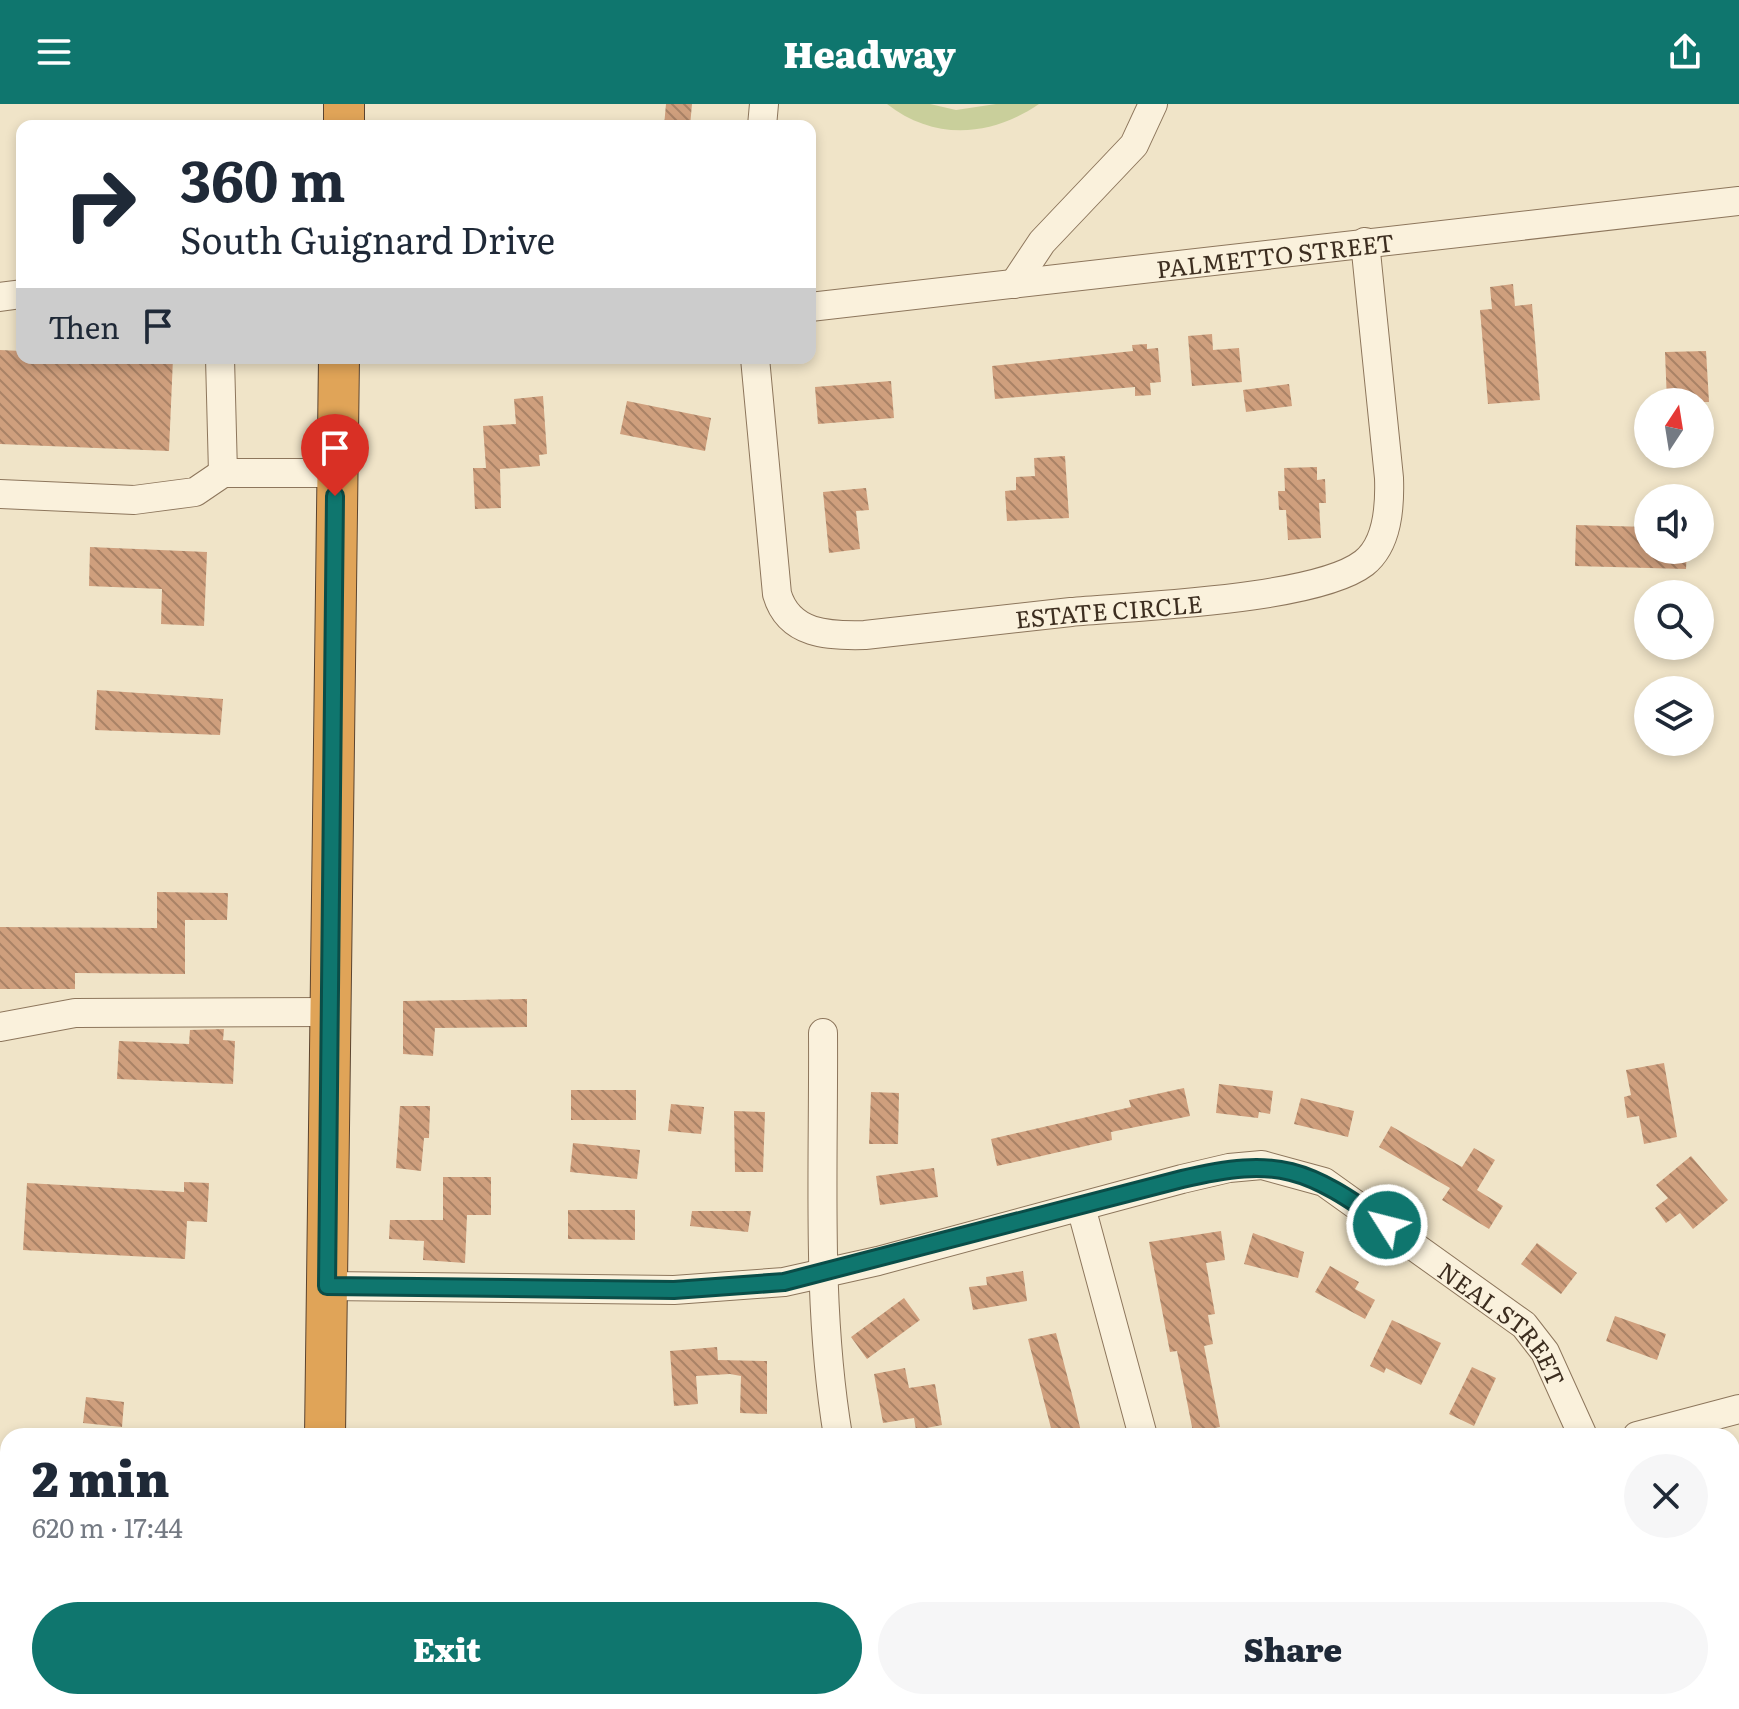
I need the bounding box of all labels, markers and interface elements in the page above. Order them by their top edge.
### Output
text: Headway [783,26,956,79]
icon: menu [32,30,76,74]
icon: share [1663,30,1707,74]
text: 360 m [180,136,345,219]
icon: right [48,152,152,256]
text: South Guignard Drive [180,212,555,265]
street label: PALMETTO STREET [1154,223,1396,285]
text: Then [48,304,120,348]
icon: arrive [136,304,180,348]
north arrow [1634,388,1714,468]
map controls [1634,388,1714,756]
pin [301,414,369,496]
icon: arrive [313,426,357,470]
button: sound [1634,484,1714,564]
button: search [1634,580,1714,660]
street label: ESTATE CIRCLE [1013,584,1204,635]
button: layers [1634,676,1714,756]
position arrow [1345,1183,1429,1267]
street label: NEAL STREET [1432,1252,1575,1391]
text: 2 min [32,1441,170,1512]
button: close [1624,1454,1708,1538]
text: 620 m · 17:44 [32,1507,183,1546]
button: Exit [32,1602,862,1694]
button: Share [878,1602,1708,1694]

